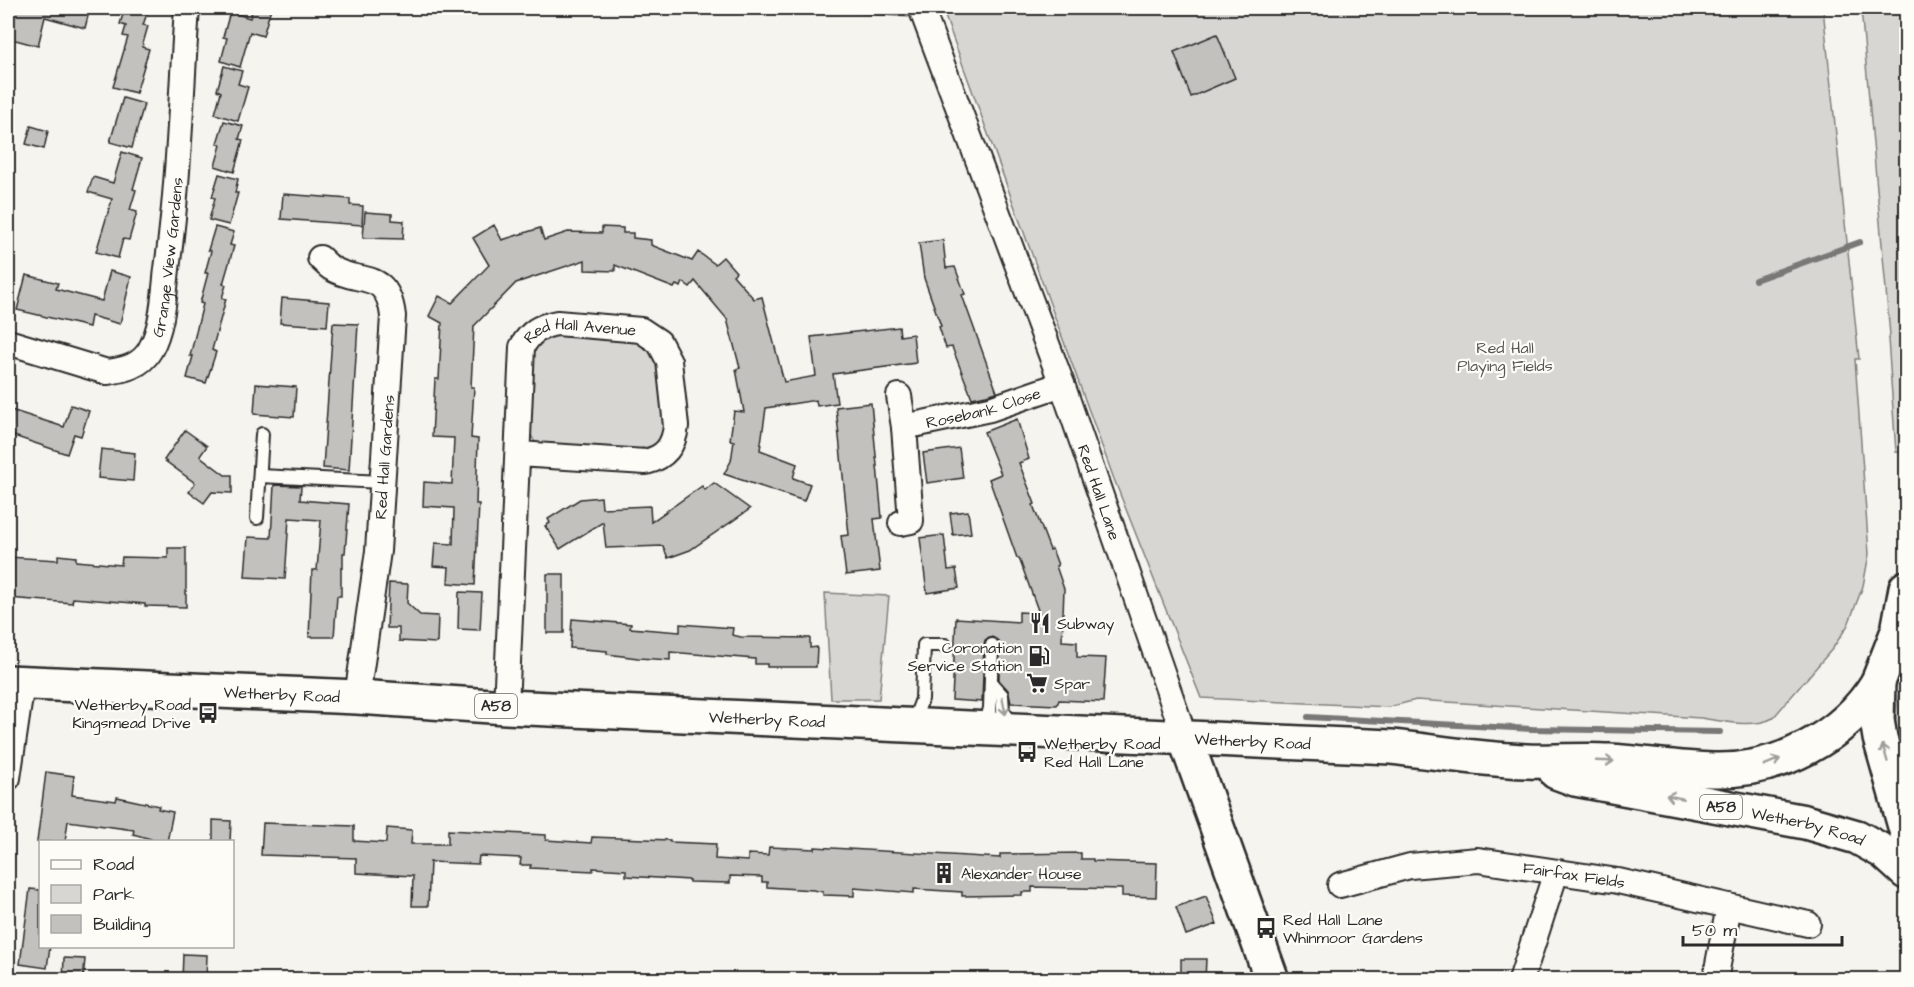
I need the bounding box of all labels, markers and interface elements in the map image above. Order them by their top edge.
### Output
street label: Grange View Gardens [147,176,189,340]
street label: Red Hall Avenue [518,313,637,348]
park label: Red Hall Playing Fields [1457,337,1553,378]
street label: Rosebank Close [924,382,1044,434]
street label: Red Hall Gardens [370,394,400,520]
street label: Red Hall Lane [1072,442,1125,543]
restaurant icon: Subway [1028,611,1052,635]
place label: Subway [1057,613,1114,636]
place label: Coronation Service Station [908,637,1022,677]
fuel station icon: Coronation Service Station [1027,644,1051,668]
supermarket icon: Spar [1025,671,1049,695]
place label: Spar [1054,673,1090,695]
street label: Wetherby Road [223,681,340,708]
place label: Wetherby Road Kingsmead Drive [72,694,191,735]
road number: A58 [475,694,517,718]
one-way arrow [999,695,1010,715]
bus stop icon: Wetherby Road Kingsmead Drive [196,701,220,725]
street label: Wetherby Road [708,706,826,733]
street label: Wetherby Road [1194,728,1311,755]
place label: Wetherby Road Red Hall Lane [1044,733,1161,773]
bus stop icon: Wetherby Road Red Hall Lane [1015,740,1039,764]
one-way arrow [1879,744,1890,763]
one-way arrow [1595,755,1615,766]
one-way arrow [1762,756,1781,767]
one-way arrow [1665,791,1685,802]
road number: A58 [1700,795,1742,819]
street label: Wetherby Road [1749,802,1869,851]
legend [39,840,234,948]
text: Road [93,852,134,877]
street label: Fairfax Fields [1521,857,1627,894]
building icon: Alexander House [932,861,956,885]
place label: Alexander House [961,863,1082,885]
text: Park [93,882,135,907]
place label: Red Hall Lane Whinmoor Gardens [1283,909,1423,949]
scale bar [1683,909,1842,947]
text: Building [93,912,151,938]
bus stop icon: Red Hall Lane Whinmoor Gardens [1254,916,1278,940]
text: 50 m [1692,918,1737,943]

